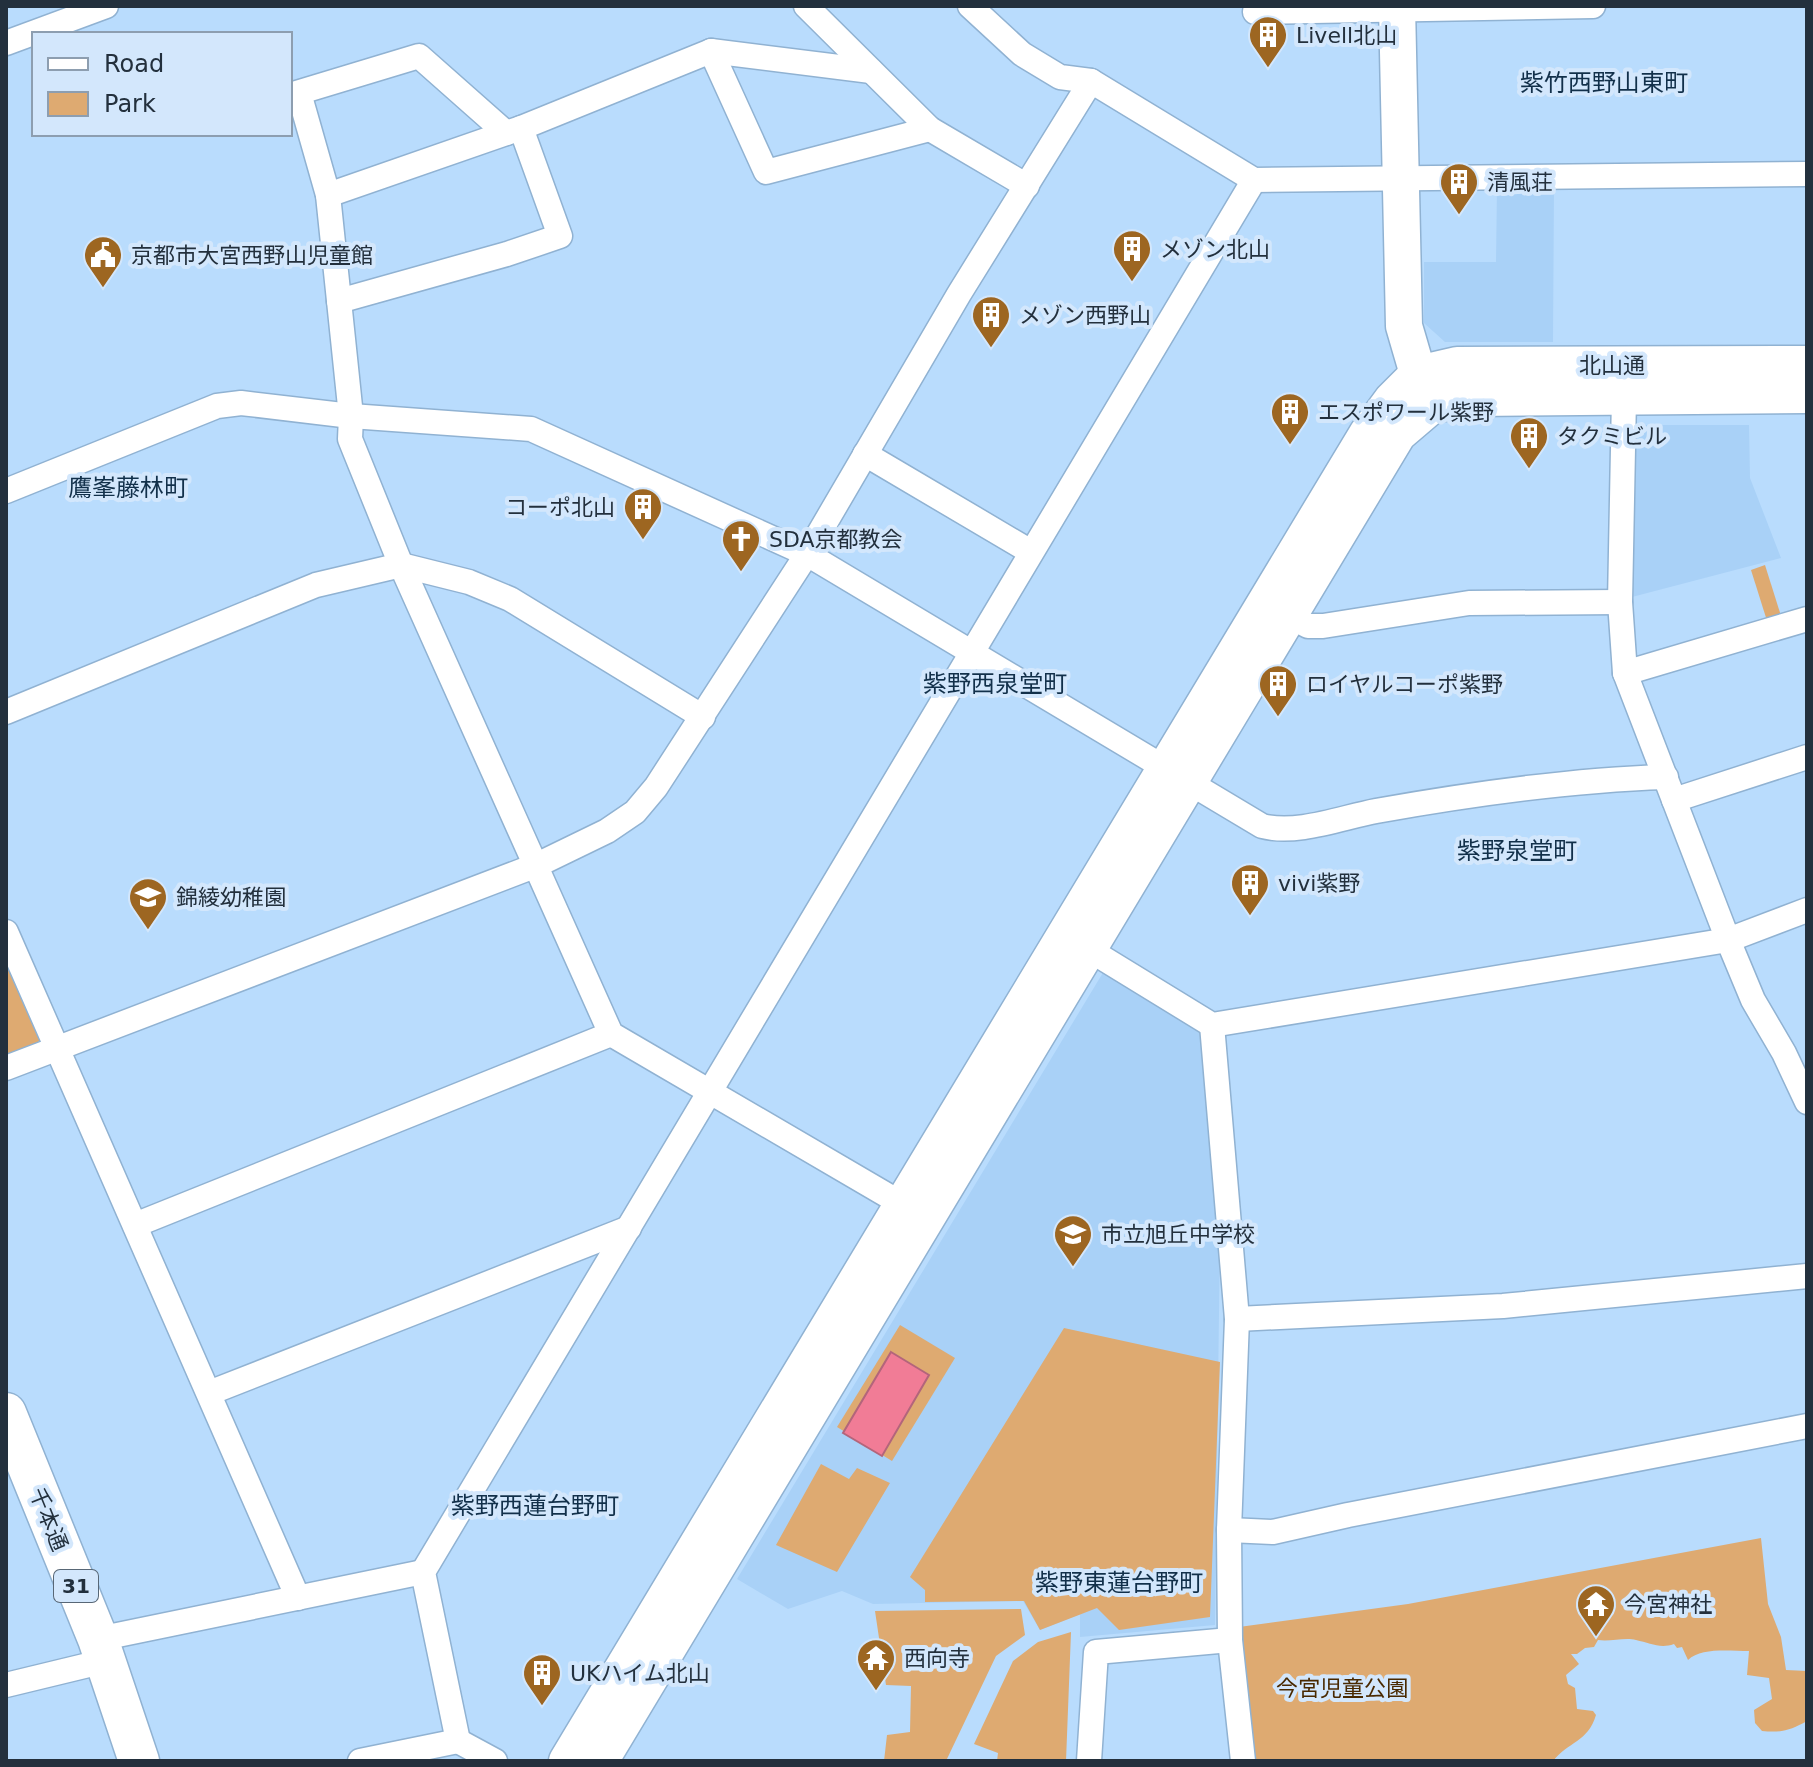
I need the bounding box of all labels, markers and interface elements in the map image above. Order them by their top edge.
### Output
building icon: Livell北山 [1247,14,1289,69]
place label: Livell北山 [1296,23,1397,48]
legend [32,32,292,136]
text: Road [104,50,164,78]
district label: 紫竹西野山東町 [1520,69,1688,97]
text: Park [104,90,156,118]
building icon: 清風荘 [1438,161,1480,216]
place label: 清風荘 [1487,170,1553,195]
building icon: メゾン北山 [1111,228,1153,283]
public building icon: 京都市大宮西野山児童館 [82,234,124,289]
place label: メゾン北山 [1160,237,1270,262]
place label: 京都市大宮西野山児童館 [131,243,373,268]
building icon: メゾン西野山 [970,294,1012,349]
place label: メゾン西野山 [1019,303,1151,328]
street label: 北山通 [1579,353,1645,378]
building icon: エスポワール紫野 [1269,391,1311,446]
place label: エスポワール紫野 [1318,400,1494,425]
building icon: タクミビル [1508,415,1550,470]
place label: タクミビル [1557,424,1667,449]
district label: 鷹峯藤林町 [68,474,188,502]
building icon: コーポ北山 [622,486,664,541]
place label: コーポ北山 [505,495,615,520]
church icon: SDA京都教会 [720,518,762,573]
place label: SDA京都教会 [769,527,903,552]
building icon: ロイヤルコーポ紫野 [1257,663,1299,718]
district label: 紫野西泉堂町 [923,670,1067,698]
place label: ロイヤルコーポ紫野 [1306,672,1503,697]
district label: 紫野泉堂町 [1457,837,1577,865]
building icon: vivi紫野 [1229,862,1271,917]
place label: vivi紫野 [1278,871,1360,896]
school or university icon: 錦綾幼稚園 [127,876,169,931]
place label: 錦綾幼稚園 [176,885,286,910]
school or university icon: 市立旭丘中学校 [1052,1213,1094,1268]
place label: 市立旭丘中学校 [1101,1222,1255,1247]
street label: 千本通 [25,1484,72,1554]
district label: 紫野西蓮台野町 [451,1492,619,1520]
district label: 紫野東蓮台野町 [1035,1569,1203,1597]
road number: 31 [54,1570,98,1602]
temple icon: 今宮神社 [1575,1583,1617,1638]
place label: 今宮神社 [1624,1592,1712,1617]
temple icon: 西向寺 [855,1637,897,1692]
place label: 西向寺 [904,1646,970,1671]
building icon: UKハイム北山 [521,1652,563,1707]
place label: UKハイム北山 [570,1661,710,1686]
park label: 今宮児童公園 [1276,1676,1408,1701]

